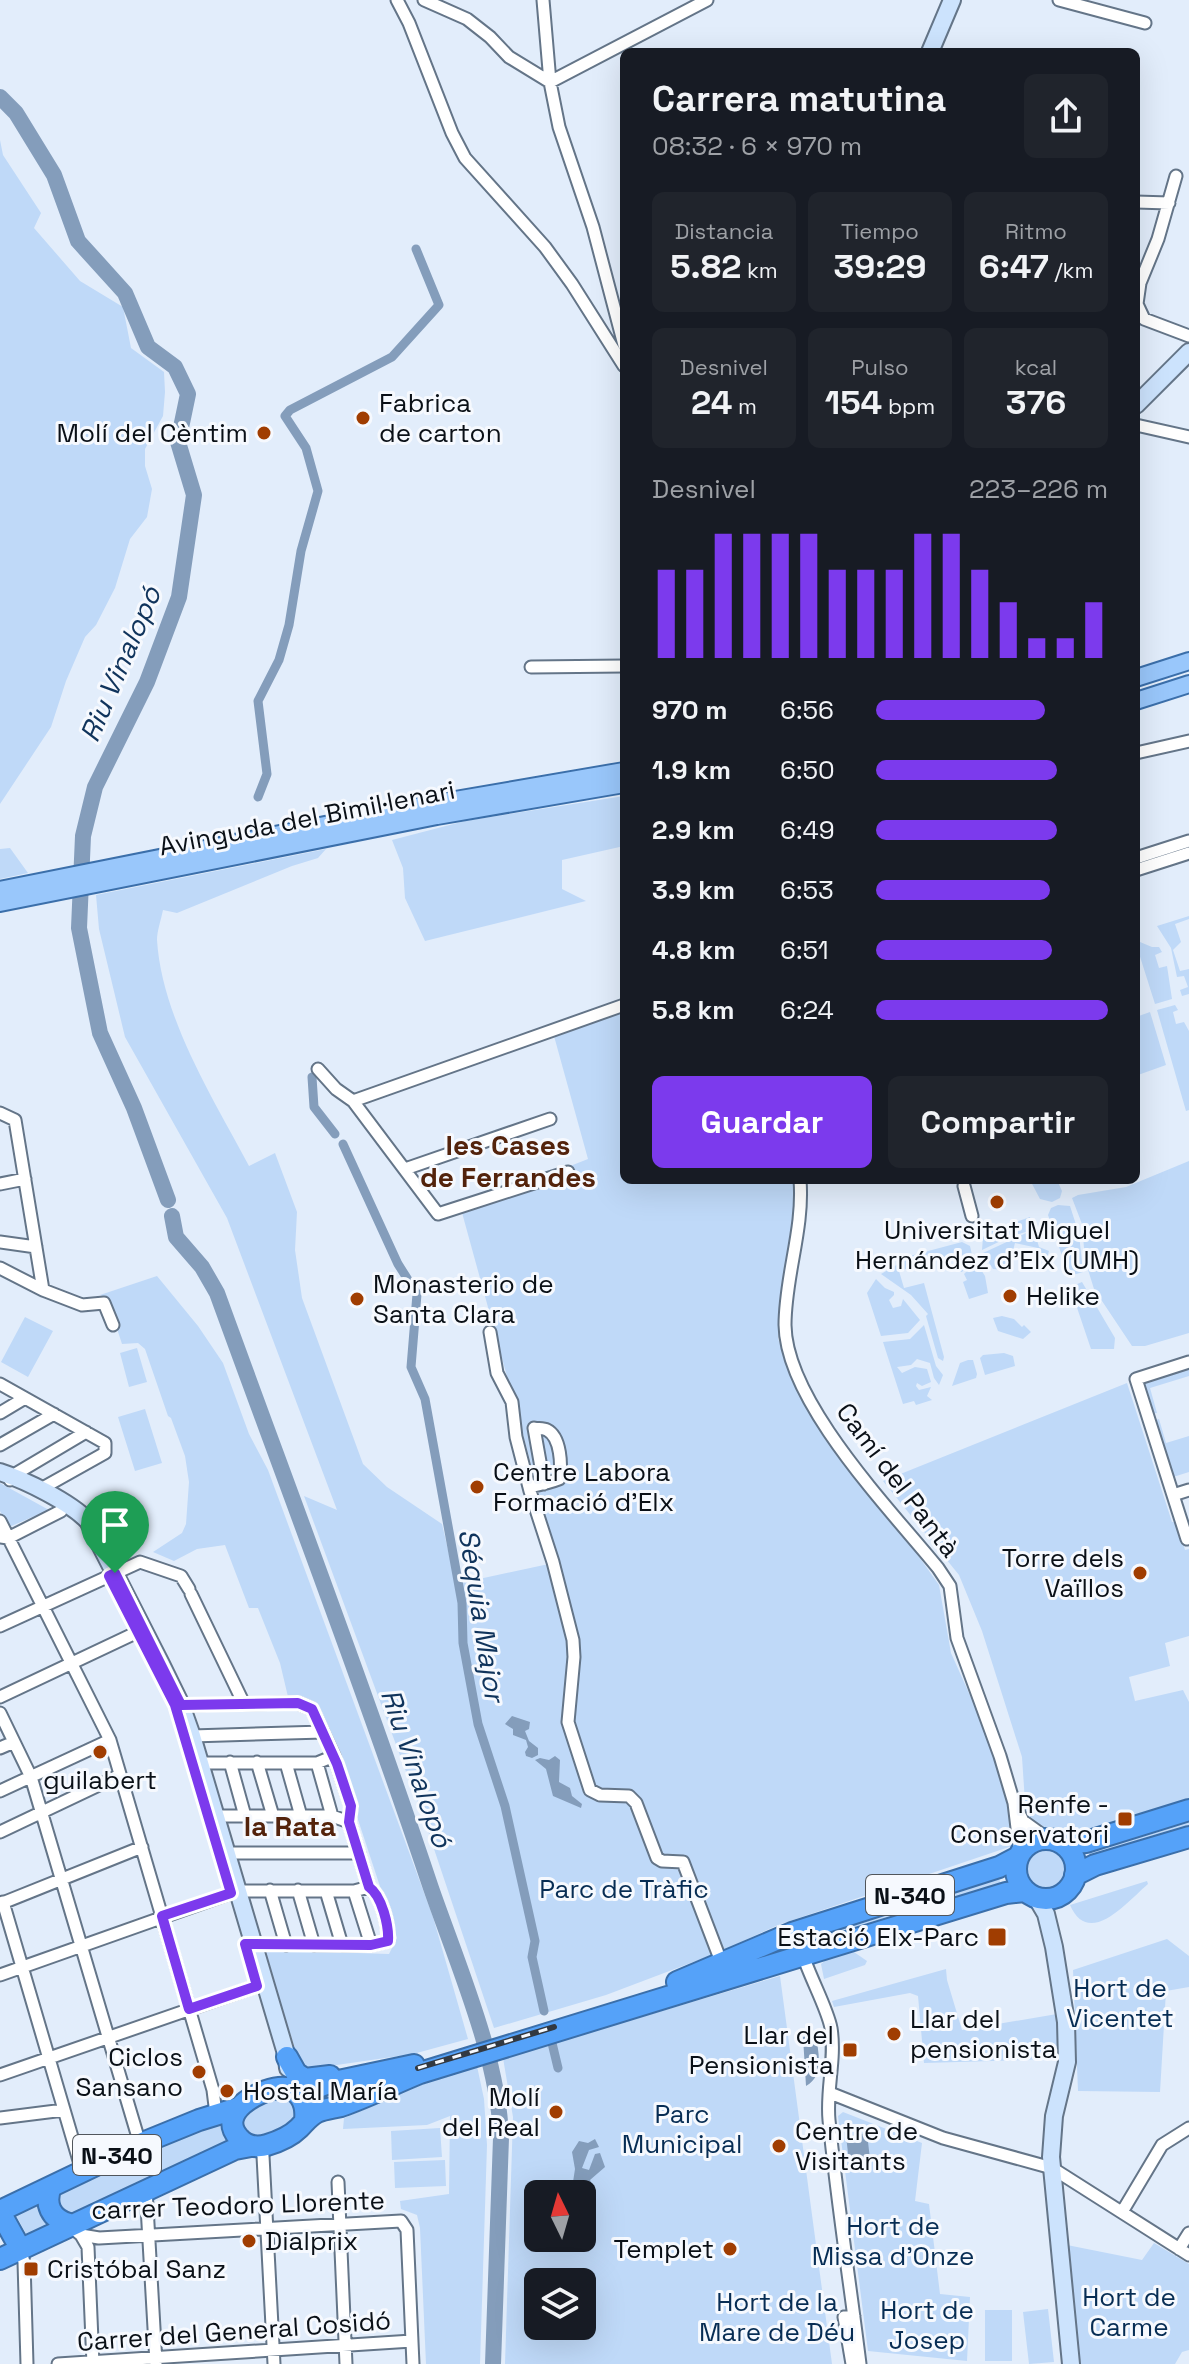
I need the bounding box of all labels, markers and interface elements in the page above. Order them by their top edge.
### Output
button: share [1024,74,1108,158]
text: Carrera matutina [652,76,946,122]
text: 08:32 · 6 × 970 m [652,129,862,163]
text: Distancia [675,217,773,245]
text: Tiempo [841,217,919,245]
text: Ritmo [1005,217,1067,245]
text: 5.82 [670,245,741,288]
text: 39:29 [834,245,926,288]
text: 6:47 [979,245,1049,288]
text: km [741,256,778,284]
text: /km [1049,256,1093,284]
text: Desnivel [680,353,768,381]
text: Pulso [851,353,909,381]
text: kcal [1015,353,1057,381]
text: 24 [691,381,732,424]
text: 154 [825,381,882,424]
text: 376 [1006,381,1066,424]
place label: Fabrica de carton [379,386,502,450]
text: m [732,392,757,420]
text: bpm [882,392,935,420]
marker: Fabrica de carton [354,409,372,427]
place label: Molí del Cèntim [56,416,248,450]
marker: Molí del Cèntim [255,424,273,442]
text: Desnivel [652,472,756,506]
text: 223–226 m [969,472,1108,506]
water label: Riu Vinalopó [71,580,169,747]
text: 970 m [652,693,728,727]
text: 6:56 [780,693,834,727]
text: 1.9 km [652,753,731,787]
text: 6:50 [780,753,835,787]
street label: Avinguda del Bimil·lenari [156,773,458,863]
text: 2.9 km [652,813,735,847]
text: 6:49 [780,813,835,847]
text: 3.9 km [652,873,735,907]
text: 6:53 [780,873,834,907]
text: 4.8 km [652,933,735,967]
text: 6:51 [780,933,829,967]
text: 5.8 km [652,993,734,1027]
text: 6:24 [780,993,834,1027]
button: Guardar [652,1076,872,1168]
button: Compartir [888,1076,1108,1168]
district label: les Cases de Ferrandes [420,1127,596,1195]
marker: Universitat Miguel Hernández d'Elx (UMH) [988,1193,1006,1211]
place label: Universitat Miguel Hernández d'Elx (UMH) [855,1213,1139,1277]
place label: Monasterio de Santa Clara [373,1267,554,1331]
place label: Helike [1026,1279,1100,1313]
marker: Helike [1001,1287,1019,1305]
marker: Monasterio de Santa Clara [348,1290,366,1308]
street label: Camí del Pantà [829,1396,967,1564]
place label: Centre Labora Formació d'Elx [493,1455,674,1519]
marker: Centre Labora Formació d'Elx [468,1478,486,1496]
pin [81,1491,149,1573]
icon: arrive [93,1503,137,1547]
water label: Séquia Major [451,1526,514,1707]
place label: Torre dels Vaïllos [1002,1541,1124,1605]
marker: Torre dels Vaïllos [1131,1564,1149,1582]
water label: Riu Vinalopó [373,1684,461,1853]
marker: guilabert [91,1743,109,1761]
place label: guilabert [43,1763,157,1797]
place label: Renfe - Conservatori [950,1787,1109,1851]
district label: la Rata [244,1808,336,1844]
marker: Renfe - Conservatori [1116,1810,1134,1828]
park label: Parc de Tràfic [539,1872,709,1906]
road number: N-340 [866,1875,954,1915]
place label: Estació Elx-Parc [777,1920,979,1954]
marker: Estació Elx-Parc [986,1926,1008,1948]
park label: Hort de Vicentet [1066,1971,1174,2035]
place label: Llar del pensionista [910,2002,1057,2066]
place label: Llar del Pensionista [689,2018,834,2082]
marker: Llar del pensionista [885,2025,903,2043]
place label: Ciclos Sansano [76,2040,183,2104]
marker: Llar del Pensionista [841,2041,859,2059]
marker: Ciclos Sansano [190,2063,208,2081]
place label: Hostal María [243,2074,398,2108]
place label: Molí del Real [442,2080,541,2144]
marker: Hostal María [218,2082,236,2100]
park label: Parc Municipal [622,2097,742,2161]
marker: Molí del Real [547,2103,565,2121]
place label: Centre de Visitants [795,2114,918,2178]
road number: N-340 [73,2135,161,2175]
marker: Centre de Visitants [770,2137,788,2155]
north arrow [524,2180,596,2252]
map controls [524,2180,596,2340]
street label: carrer Teodoro Llorente [91,2183,385,2227]
park label: Hort de Missa d'Onze [812,2209,974,2273]
place label: Dialprix [265,2224,358,2258]
marker: Dialprix [240,2232,258,2250]
place label: Templet [614,2232,714,2266]
marker: Templet [721,2240,739,2258]
place label: Cristóbal Sanz [47,2252,226,2286]
marker: Cristóbal Sanz [22,2260,40,2278]
button: layers [524,2268,596,2340]
park label: Hort de Carme [1082,2280,1176,2344]
park label: Hort de la Mare de Déu [699,2285,855,2349]
park label: Hort de Josep [880,2293,974,2357]
street label: Carrer del General Cosidó [76,2303,392,2359]

